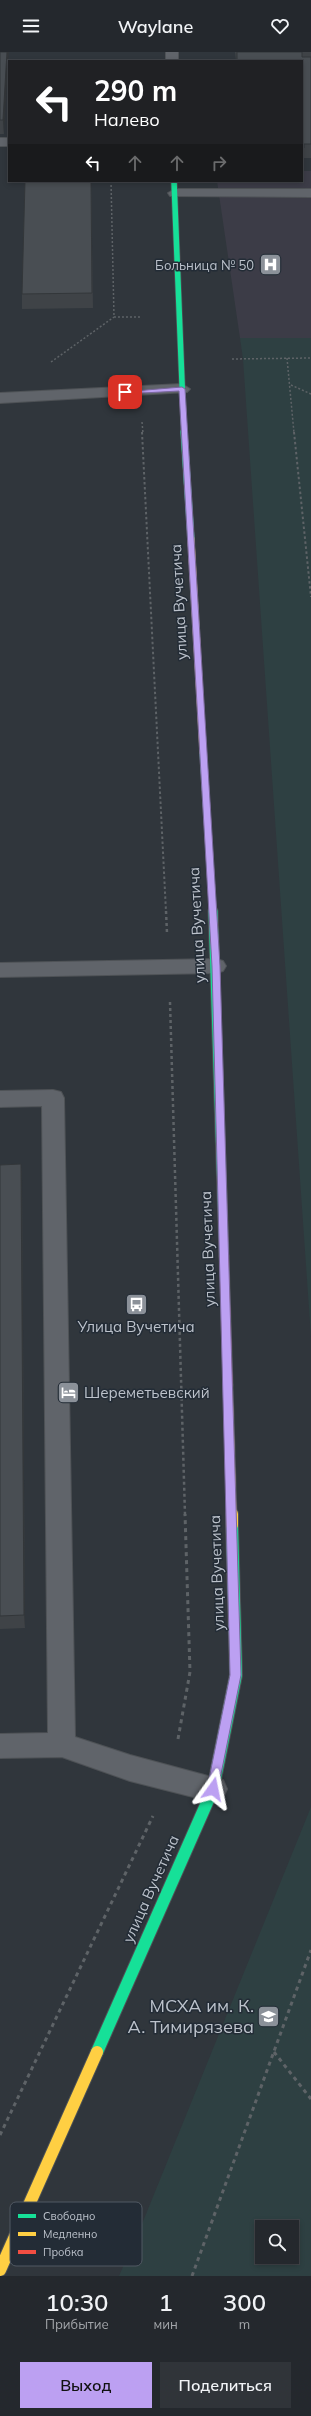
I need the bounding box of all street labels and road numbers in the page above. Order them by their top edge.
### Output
street label: улица Вучетича [166,544,191,660]
street label: улица Вучетича [184,867,209,983]
street label: улица Вучетича [196,1191,219,1307]
street label: улица Вучетича [205,1515,228,1631]
street label: улица Вучетича [118,1832,183,1946]

